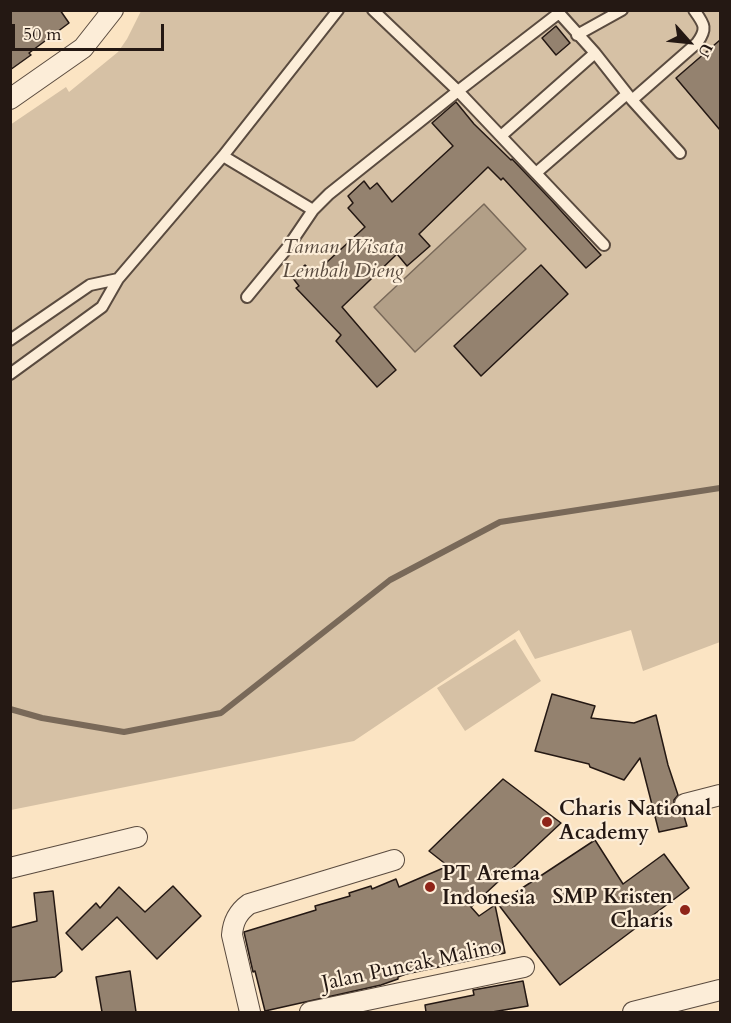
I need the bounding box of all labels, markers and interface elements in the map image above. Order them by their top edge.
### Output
scale bar [15,12,166,50]
north arrow [659,12,719,72]
text: 50 m [23,22,62,47]
text: U [692,39,718,61]
park label: Taman Wisata Lembah Dieng [282,235,404,285]
place label: Charis National Academy [559,797,711,847]
marker: Charis National Academy [540,815,554,829]
place label: PT Arema Indonesia [442,862,540,912]
marker: PT Arema Indonesia [423,880,437,894]
place label: SMP Kristen Charis [552,885,673,935]
marker: SMP Kristen Charis [678,903,692,917]
street label: Jalan Puncak Malino [320,935,504,997]

